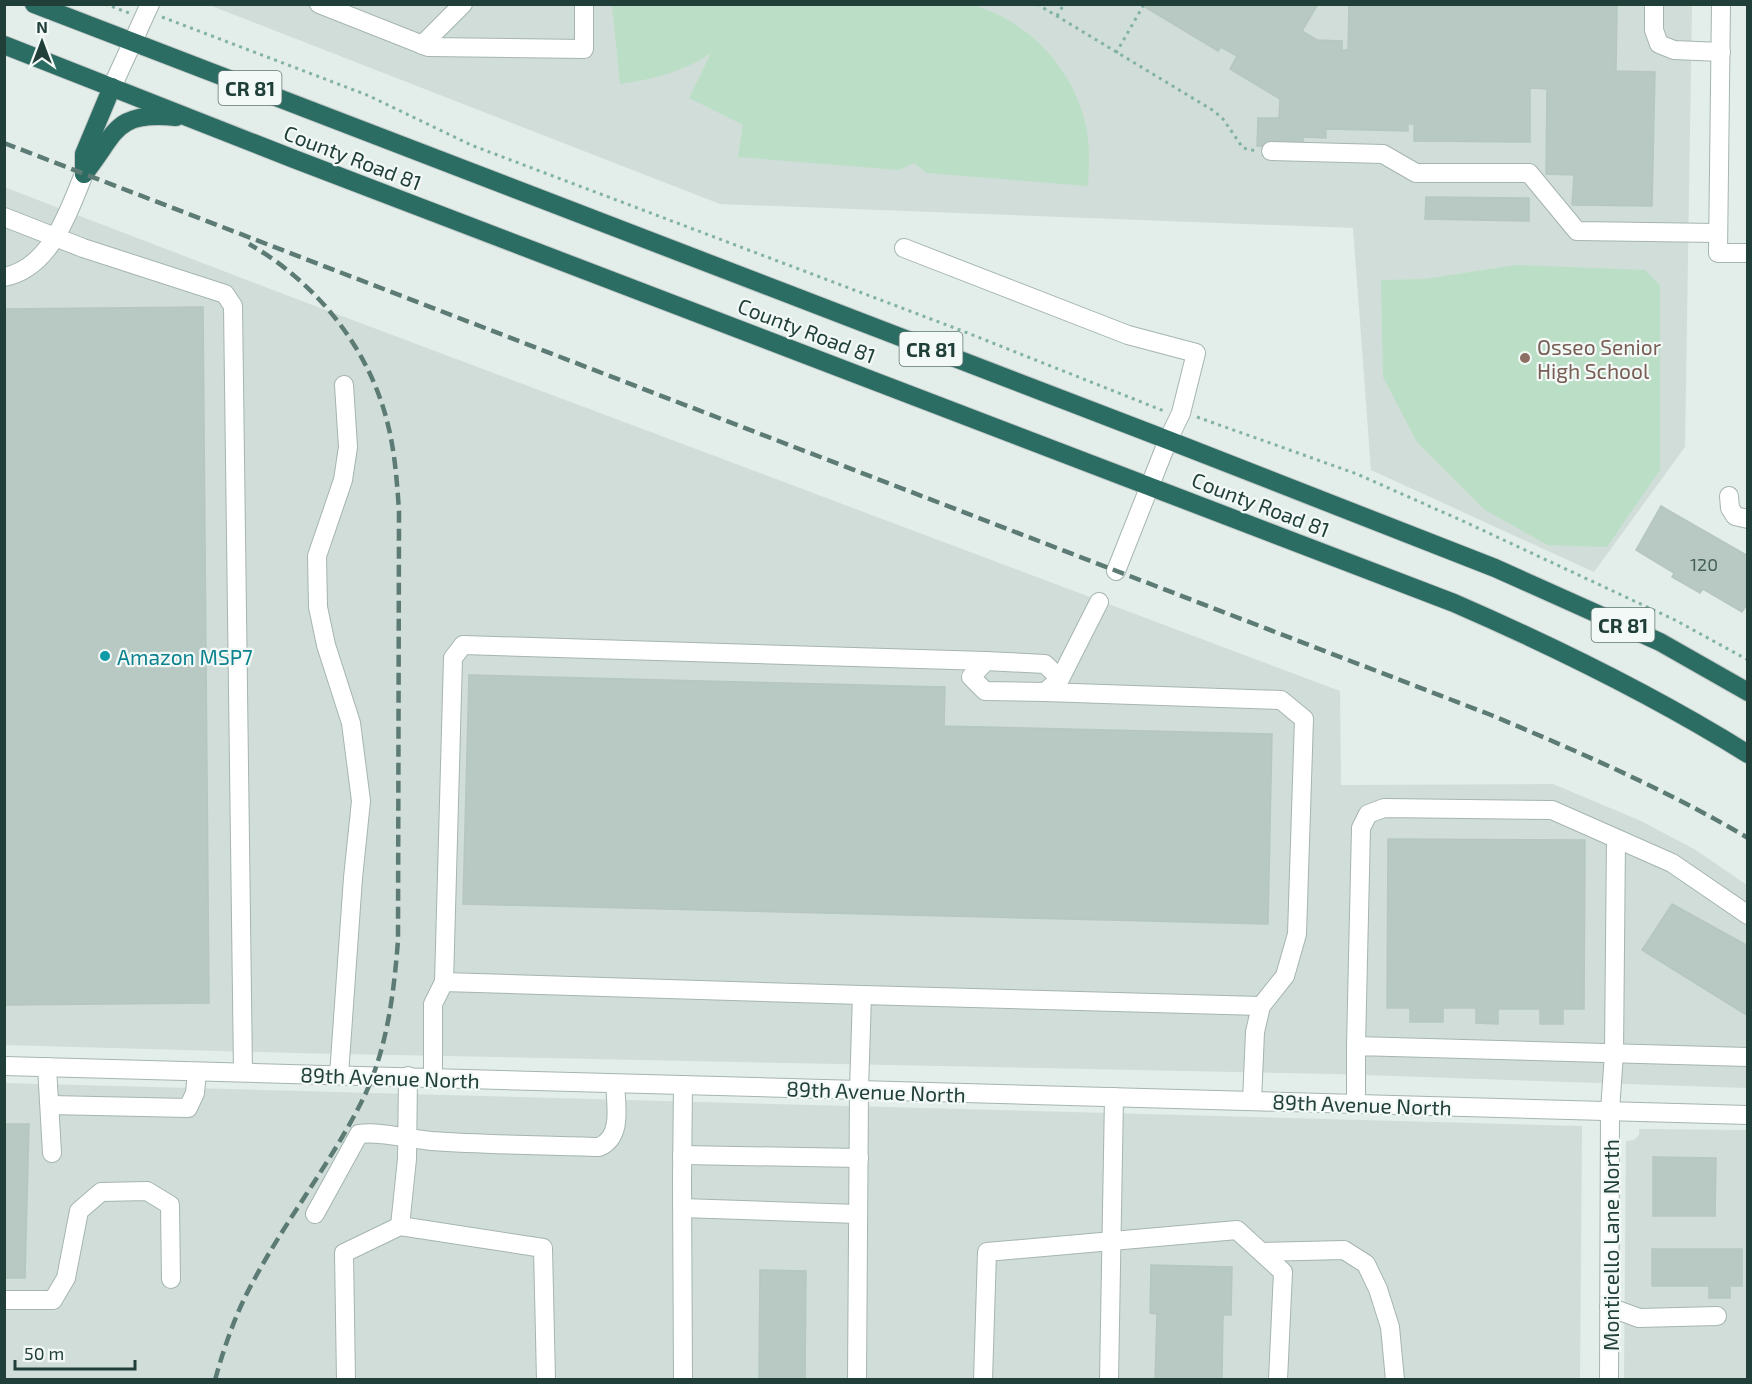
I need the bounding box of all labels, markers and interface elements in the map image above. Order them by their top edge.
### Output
north arrow [12,12,72,72]
text: N [36,17,48,36]
road number: CR 81 [218,71,282,105]
street label: County Road 81 [281,119,425,195]
street label: County Road 81 [735,292,879,368]
road number: CR 81 [900,332,962,366]
place label: Osseo Senior High School [1537,334,1662,383]
marker: Osseo Senior High School [1518,351,1532,365]
street label: County Road 81 [1189,466,1333,542]
house number: 120 [1690,553,1718,575]
road number: CR 81 [1592,608,1654,642]
place label: Amazon MSP7 [117,644,253,669]
marker: Amazon MSP7 [98,649,112,663]
street label: 89th Avenue North [300,1061,480,1093]
street label: 89th Avenue North [786,1075,966,1107]
street label: 89th Avenue North [1272,1088,1452,1120]
street label: Monticello Lane North [1598,1139,1623,1351]
scale bar [15,1333,135,1371]
text: 50 m [24,1342,64,1364]

